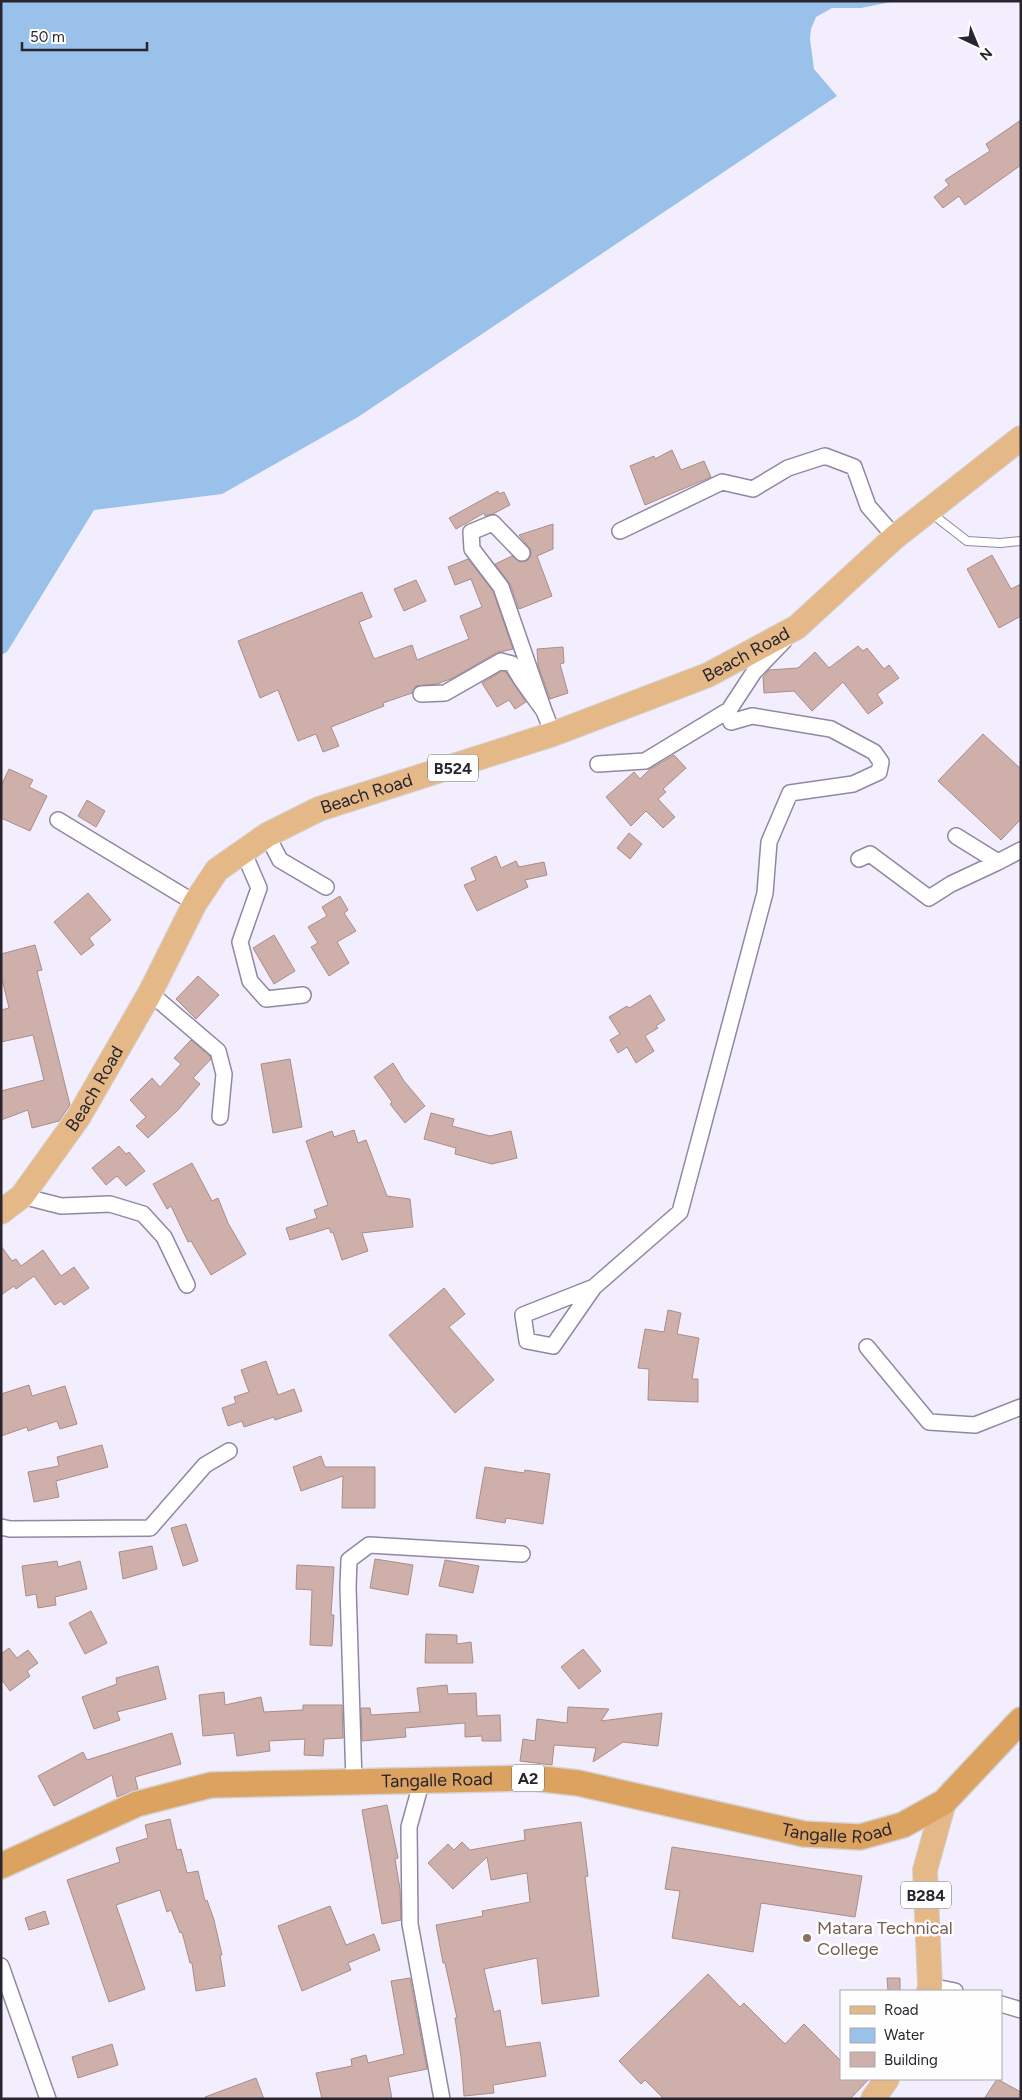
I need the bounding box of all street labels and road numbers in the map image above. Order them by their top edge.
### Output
street label: Beach Road [699,622,793,687]
road number: B524 [428,754,478,781]
street label: Beach Road [318,769,415,819]
street label: Beach Road [61,1042,128,1136]
road number: A2 [512,1765,544,1792]
street label: Tangalle Road [381,1768,493,1792]
street label: Tangalle Road [779,1818,895,1848]
road number: B284 [901,1882,951,1908]

